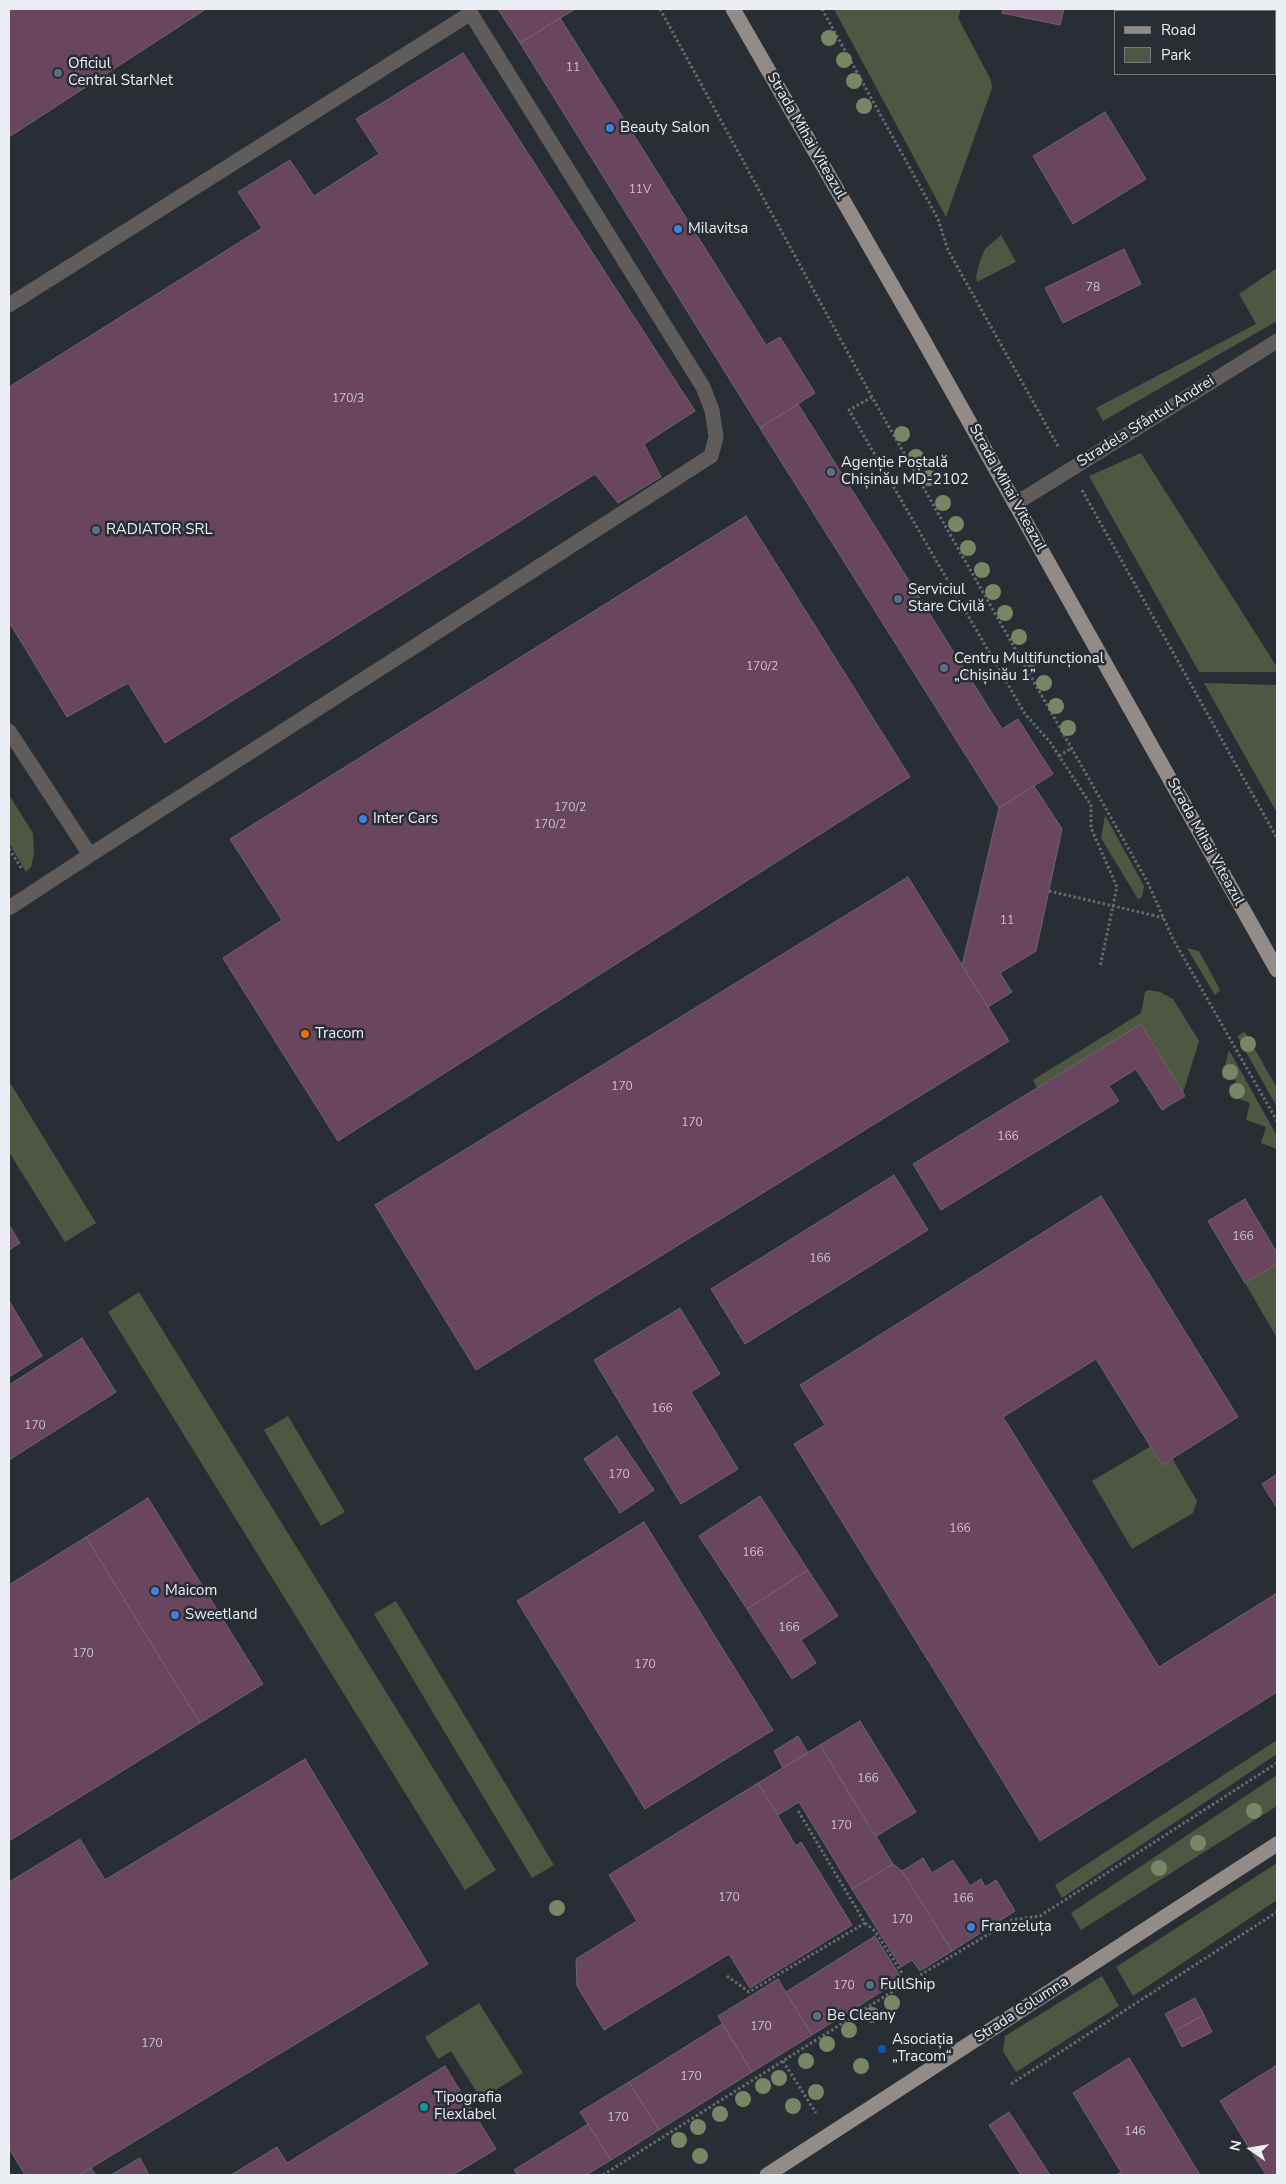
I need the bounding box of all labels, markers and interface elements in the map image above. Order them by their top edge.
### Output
legend [1114,10,1276,75]
text: Road [1161,20,1196,40]
text: Park [1161,45,1191,65]
place label: Oficiul Central StarNet [68,55,173,90]
house number: 11 [566,61,580,75]
marker: Oficiul Central StarNet [52,67,64,79]
street label: Strada Mihai Viteazul [762,70,850,202]
place label: Beauty Salon [620,119,710,137]
marker: Beauty Salon [604,122,616,134]
house number: 11V [629,183,651,197]
place label: Milavitsa [688,220,748,238]
marker: Milavitsa [672,223,684,235]
house number: 78 [1086,281,1100,295]
street label: Stradela Sfântul Andrei [1074,372,1218,472]
house number: 170/3 [332,392,364,406]
street label: Strada Mihai Viteazul [964,421,1050,555]
place label: Agenție Poștală Chișinău MD-2102 [841,454,969,489]
marker: Agenție Poștală Chișinău MD-2102 [825,466,837,478]
place label: RADIATOR SRL [106,521,213,539]
marker: RADIATOR SRL [90,524,102,536]
place label: Serviciul Stare Civilă [908,581,985,616]
marker: Serviciul Stare Civilă [892,593,904,605]
place label: Centru Multifuncțional „Chișinău 1” [954,650,1104,685]
house number: 170/2 [746,660,778,674]
marker: Centru Multifuncțional „Chișinău 1” [938,662,950,674]
street label: Strada Mihai Viteazul [1162,775,1248,909]
house number: 170/2 [554,801,586,815]
place label: Inter Cars [373,810,438,828]
marker: Inter Cars [357,813,369,825]
house number: 170/2 [534,818,566,832]
house number: 11 [1000,914,1014,928]
place label: Tracom [315,1025,364,1043]
marker: Tracom [299,1028,311,1040]
house number: 170 [611,1080,633,1094]
house number: 170 [681,1116,703,1130]
house number: 166 [997,1130,1019,1144]
house number: 166 [1232,1230,1254,1244]
house number: 166 [809,1252,831,1266]
house number: 166 [651,1402,673,1416]
house number: 170 [24,1419,46,1433]
house number: 170 [608,1468,630,1482]
house number: 166 [949,1522,971,1536]
house number: 166 [742,1546,764,1560]
place label: Maicom [165,1582,217,1600]
marker: Maicom [149,1585,161,1597]
place label: Sweetland [185,1606,257,1624]
marker: Sweetland [169,1609,181,1621]
house number: 166 [778,1621,800,1635]
house number: 170 [72,1647,94,1661]
house number: 170 [634,1658,656,1672]
house number: 166 [857,1772,879,1786]
house number: 170 [830,1819,852,1833]
house number: 170 [718,1891,740,1905]
house number: 166 [952,1892,974,1906]
house number: 170 [891,1913,913,1927]
place label: Franzeluța [981,1918,1052,1936]
marker: Franzeluța [965,1921,977,1933]
street label: Strada Columna [972,1973,1072,2047]
place label: FullShip [880,1976,935,1994]
house number: 170 [833,1979,855,1993]
marker: FullShip [864,1979,876,1991]
place label: Be Cleany [827,2007,896,2025]
marker: Be Cleany [811,2010,823,2022]
house number: 170 [750,2020,772,2034]
place label: Asociația „Tracom“ [892,2031,953,2066]
house number: 170 [141,2037,163,2051]
marker: Asociația „Tracom“ [876,2043,888,2055]
house number: 170 [680,2070,702,2084]
place label: Tipografia Flexlabel [434,2089,502,2124]
marker: Tipografia Flexlabel [418,2101,430,2113]
house number: 170 [607,2111,629,2125]
north arrow [1226,2124,1276,2174]
house number: 146 [1124,2125,1146,2139]
text: N [1225,2138,1246,2153]

